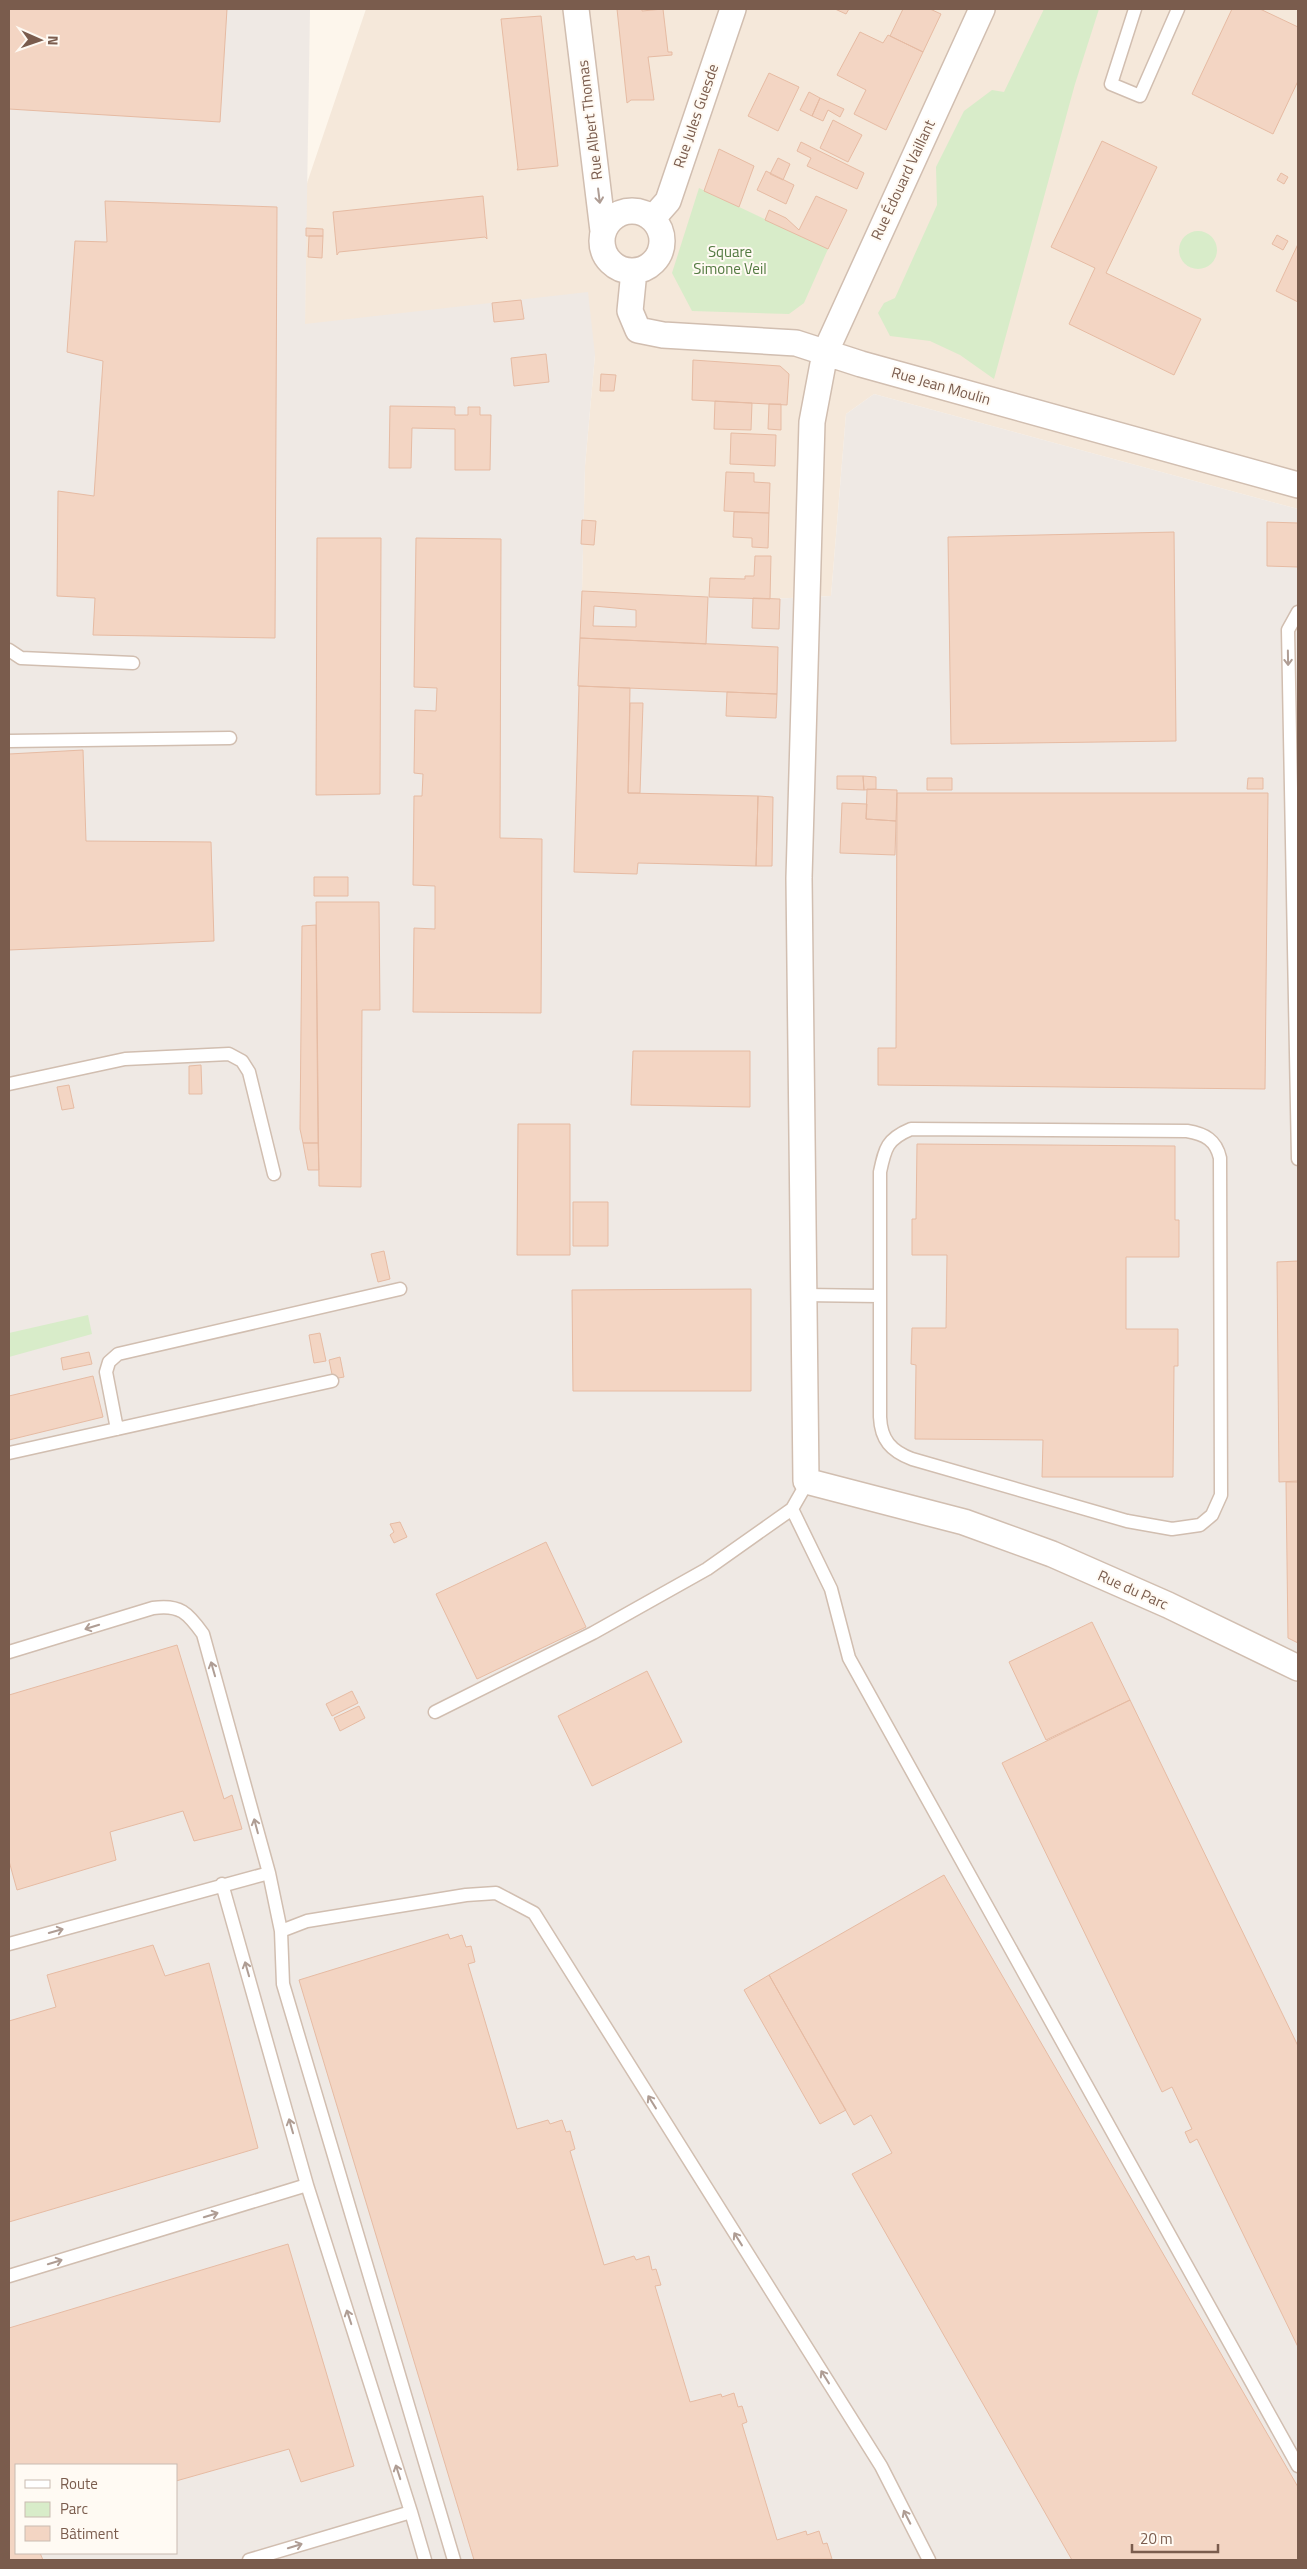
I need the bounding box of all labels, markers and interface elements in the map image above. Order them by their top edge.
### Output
north arrow [15,15,65,65]
text: N [43,35,64,46]
street label: Rue Albert Thomas [571,59,608,181]
street label: Rue Jules Guesde [667,61,724,171]
street label: Rue Édouard Vaillant [865,115,941,244]
one-way arrow [594,188,604,204]
park label: Square Simone Veil [693,240,767,280]
street label: Rue Jean Moulin [889,360,993,411]
one-way arrow [1283,649,1293,665]
street label: Rue du Parc [1094,1564,1172,1615]
one-way arrow [84,1622,100,1632]
one-way arrow [207,1662,217,1678]
one-way arrow [251,1818,260,1834]
one-way arrow [47,1926,63,1935]
one-way arrow [241,1962,251,1978]
one-way arrow [647,2095,657,2109]
one-way arrow [285,2118,295,2134]
one-way arrow [202,2209,218,2219]
one-way arrow [733,2233,743,2247]
one-way arrow [47,2257,63,2267]
one-way arrow [344,2309,354,2325]
one-way arrow [820,2370,830,2384]
legend [15,2464,178,2554]
one-way arrow [393,2464,403,2480]
text: Route [60,2472,98,2495]
text: Parc [60,2497,88,2520]
one-way arrow [902,2510,911,2525]
text: Bâtiment [60,2522,119,2545]
scale bar [1132,2522,1218,2554]
text: 20 m [1140,2527,1173,2550]
one-way arrow [287,2541,303,2551]

